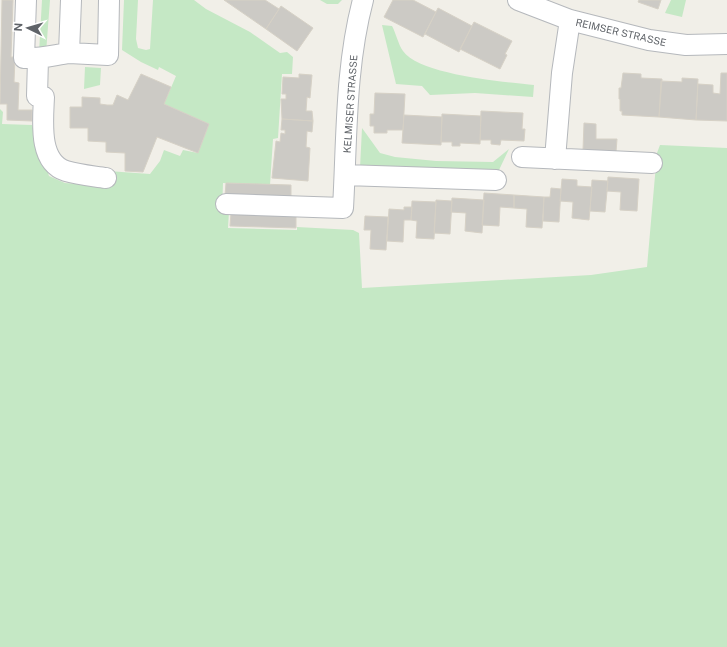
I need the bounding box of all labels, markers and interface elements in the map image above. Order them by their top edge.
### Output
north arrow [8,8,48,48]
street label: REIMSER STRASSE [574,16,668,48]
text: N [12,22,24,32]
street label: KELMISER STRASSE [341,54,359,154]

